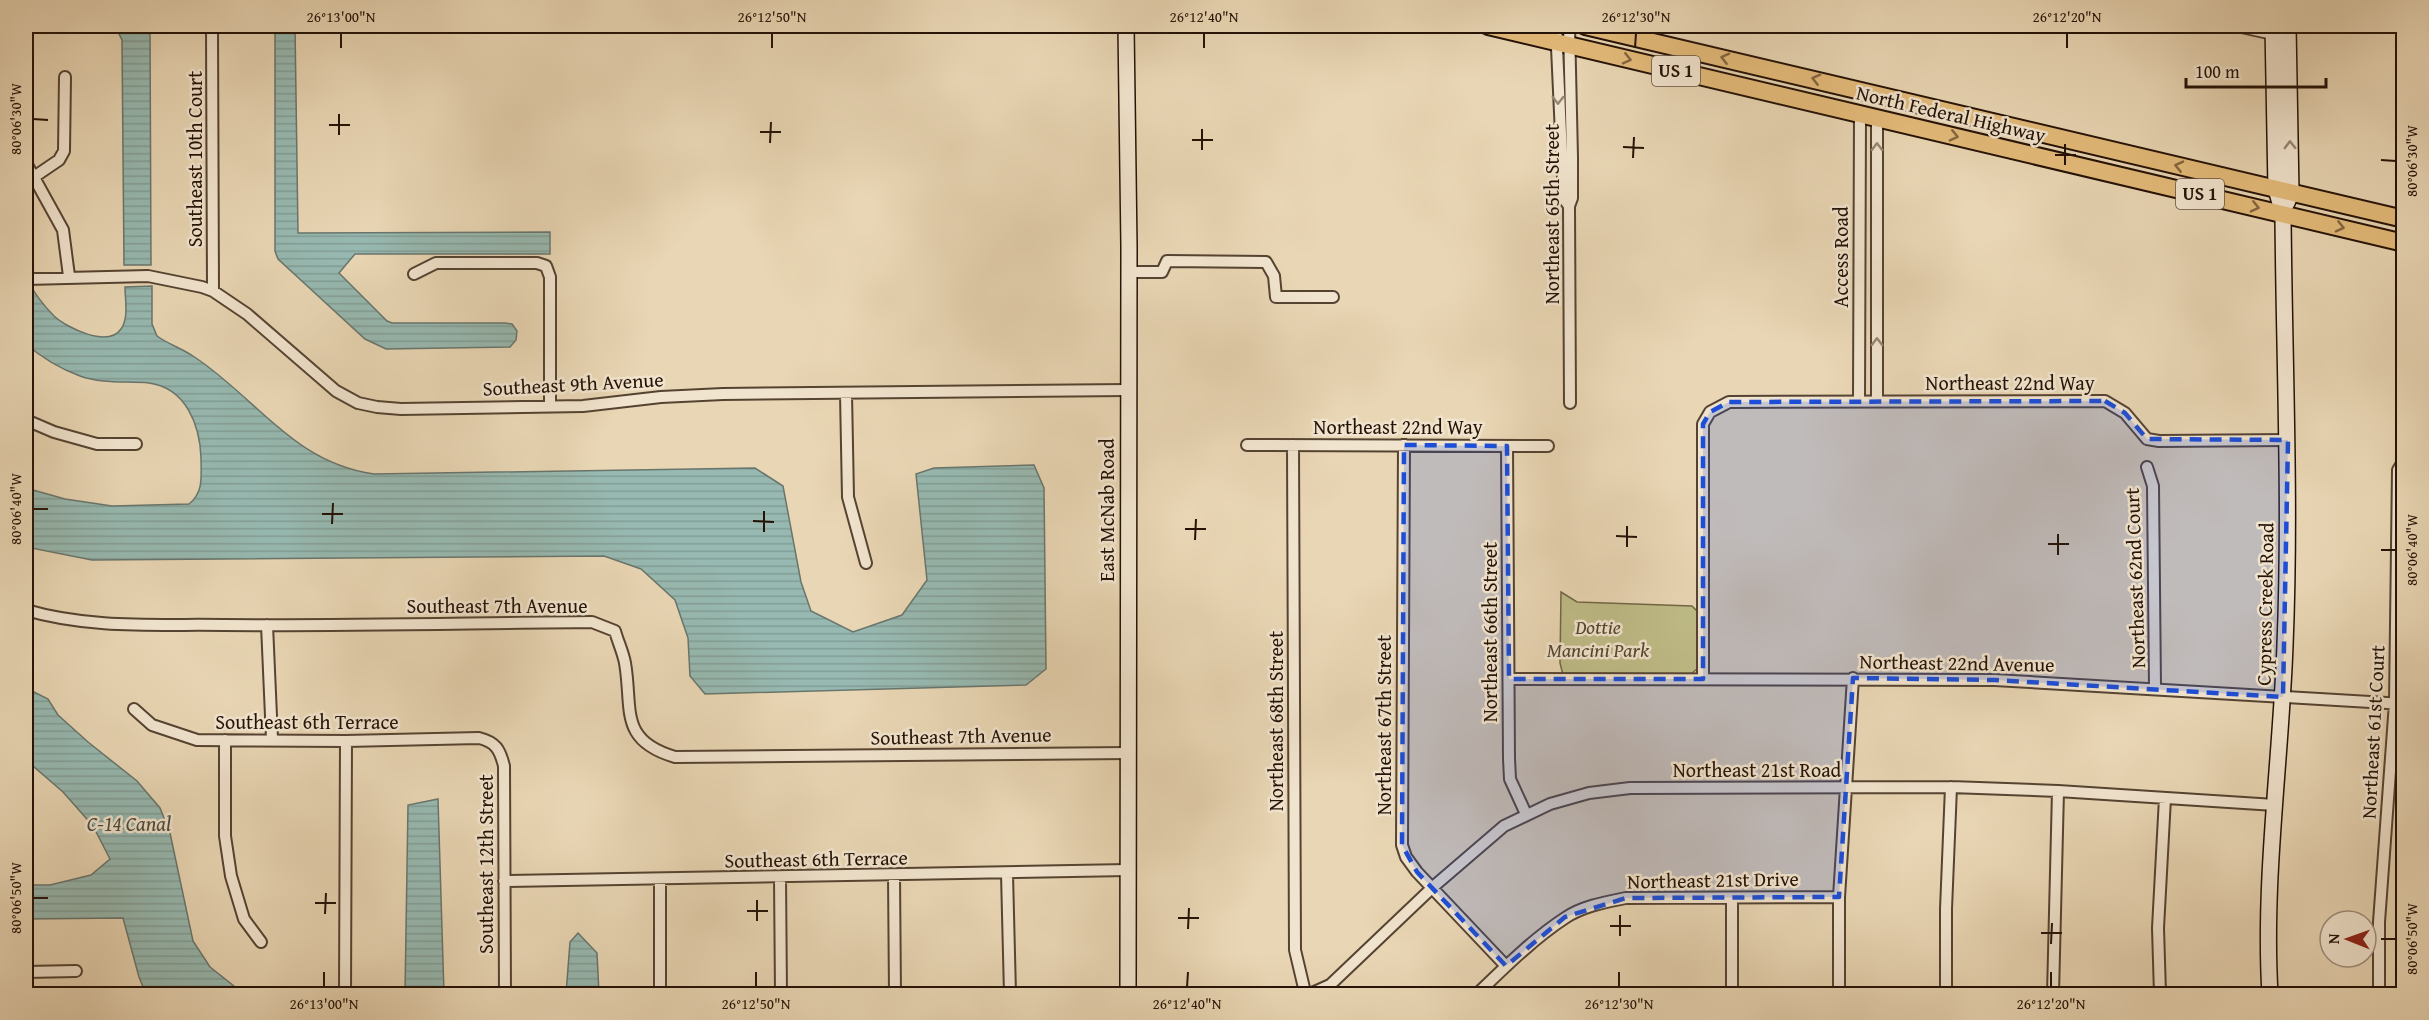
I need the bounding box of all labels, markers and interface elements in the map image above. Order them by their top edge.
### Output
text: 26°13'00"N [307,6,376,27]
text: 26°12'50"N [738,6,807,27]
text: 26°12'40"N [1170,6,1239,27]
text: 26°12'30"N [1602,6,1671,27]
text: 26°12'20"N [2033,6,2102,27]
scale bar [2186,51,2326,89]
one-way arrow [1621,52,1631,65]
one-way arrow [1720,52,1730,65]
road number: US 1 [1652,56,1700,86]
text: 100 m [2195,58,2240,85]
street label: Southeast 10th Court [180,71,209,247]
one-way arrow [1811,74,1821,87]
street label: North Federal Highway [1854,78,2049,149]
text: 80°06'30"W [5,83,26,155]
one-way arrow [1552,96,1564,105]
street label: Northeast 65th Street [1537,124,1566,304]
text: 80°06'30"W [2401,125,2422,197]
one-way arrow [1949,129,1959,142]
one-way arrow [2284,141,2296,150]
one-way arrow [1871,143,1883,152]
one-way arrow [2174,161,2184,174]
road number: US 1 [2176,179,2224,209]
one-way arrow [2250,200,2260,213]
street label: Access Road [1826,206,1855,308]
one-way arrow [2334,220,2344,233]
one-way arrow [1871,338,1883,347]
street label: Southeast 9th Avenue [482,364,664,403]
street label: Northeast 22nd Way [1925,368,2095,397]
street label: Northeast 22nd Way [1313,412,1483,441]
street label: East McNab Road [1092,438,1121,582]
text: 80°06'40"W [5,473,26,545]
street label: Northeast 62nd Court [2117,487,2152,669]
text: 80°06'40"W [2401,514,2422,586]
street label: Cypress Creek Road [2249,522,2280,686]
street label: Northeast 66th Street [1475,542,1504,722]
street label: Southeast 7th Avenue [406,591,588,620]
park label: Dottie Mancini Park [1547,612,1650,664]
street label: Northeast 68th Street [1261,631,1290,811]
street label: Northeast 67th Street [1369,635,1398,815]
street label: Northeast 61st Court [2353,644,2392,820]
street label: Northeast 22nd Avenue [1859,646,2055,679]
street label: Southeast 6th Terrace [215,707,399,736]
street label: Southeast 7th Avenue [870,719,1052,752]
street label: Northeast 21st Road [1673,755,1842,784]
street label: Southeast 12th Street [471,774,500,954]
water label: C-14 Canal [87,808,171,839]
street label: Southeast 6th Terrace [724,842,908,875]
text: 80°06'50"W [5,862,26,934]
street label: Northeast 21st Drive [1627,864,1799,895]
text: 80°06'50"W [2401,903,2422,975]
north arrow [2318,909,2378,969]
text: N [2321,933,2345,944]
text: 26°13'00"N [290,993,359,1014]
text: 26°12'50"N [722,993,791,1014]
text: 26°12'40"N [1153,993,1222,1014]
text: 26°12'30"N [1585,993,1654,1014]
text: 26°12'20"N [2017,993,2086,1014]

